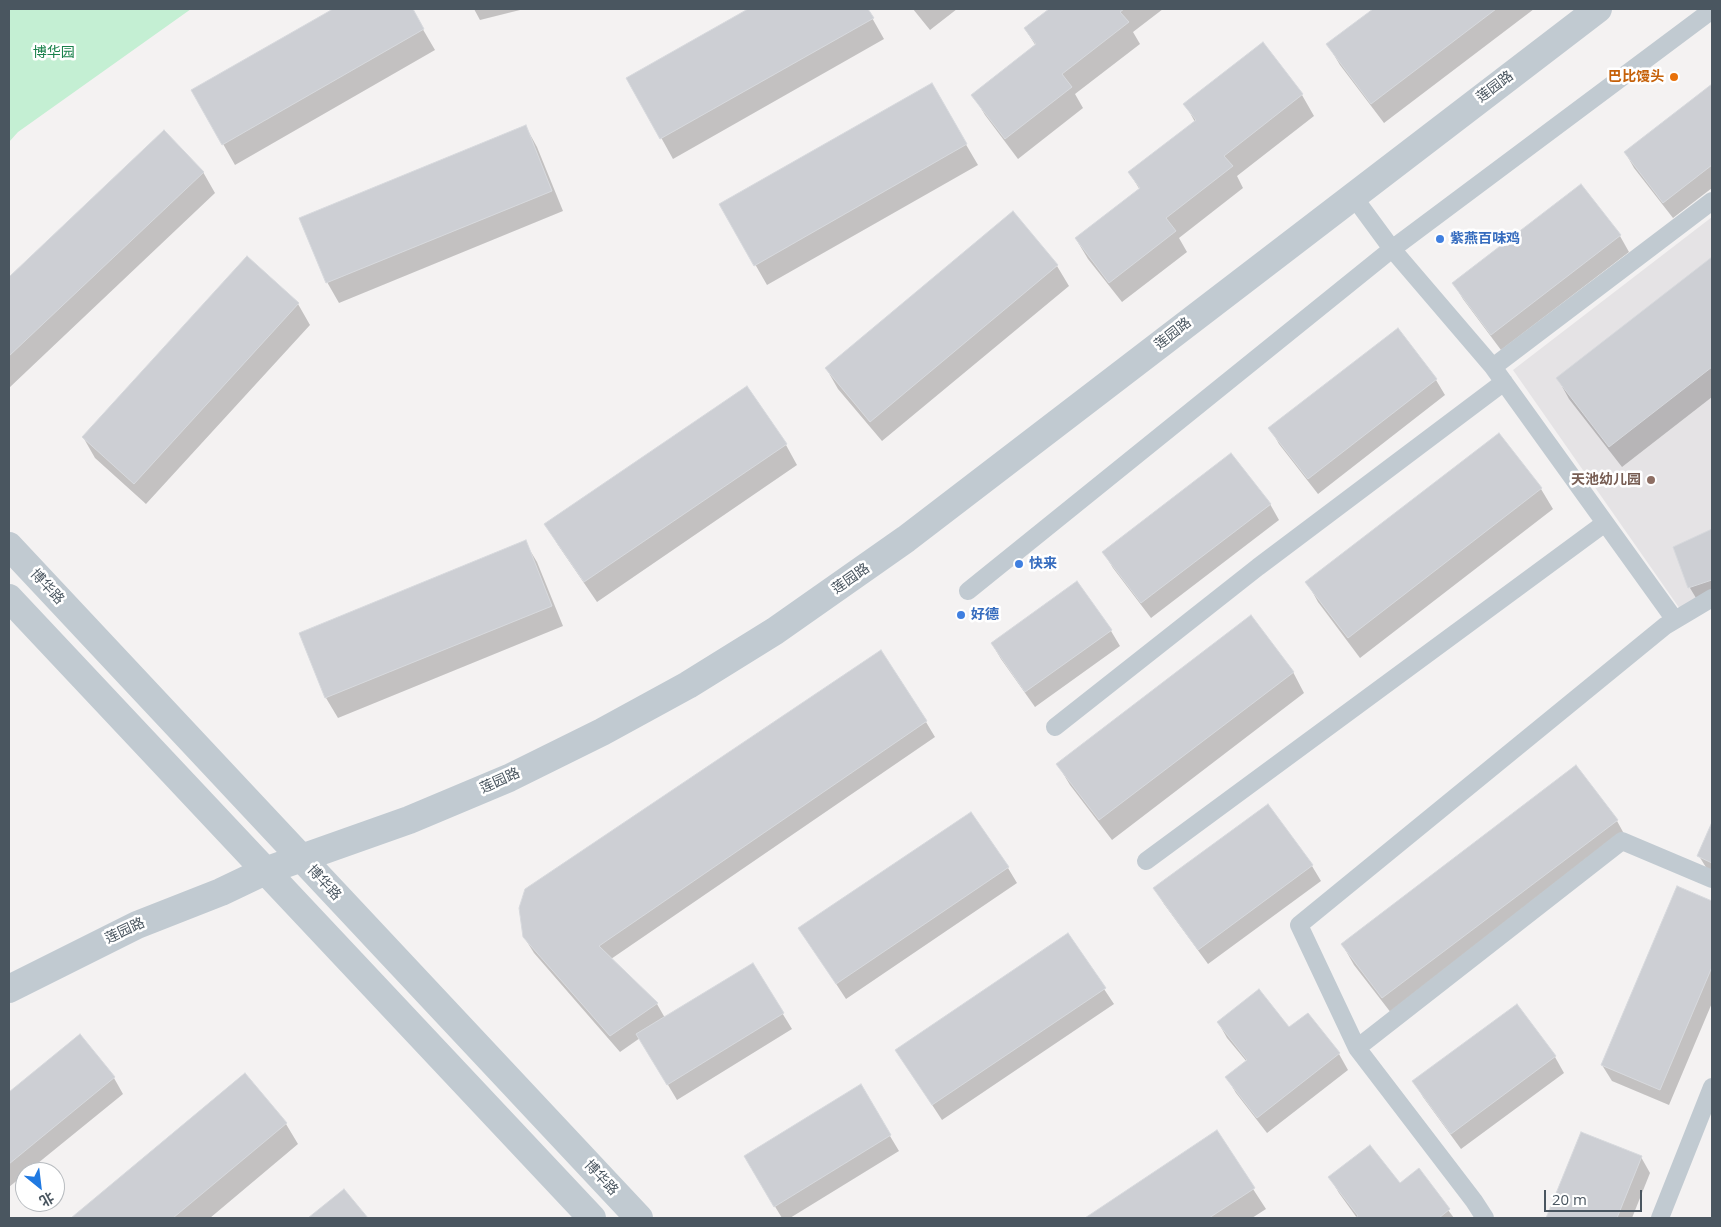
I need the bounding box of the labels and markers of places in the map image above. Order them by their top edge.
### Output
place label: 巴比馒头 [1608,69,1664,85]
marker: 巴比馒头 [1668,71,1680,83]
place label: 紫燕百味鸡 [1450,231,1520,247]
marker: 紫燕百味鸡 [1434,233,1446,245]
place label: 天池幼儿园 [1571,472,1641,488]
marker: 天池幼儿园 [1645,474,1657,486]
place label: 快来 [1029,556,1057,572]
marker: 快来 [1013,558,1025,570]
place label: 好德 [971,607,999,623]
marker: 好德 [955,609,967,621]

